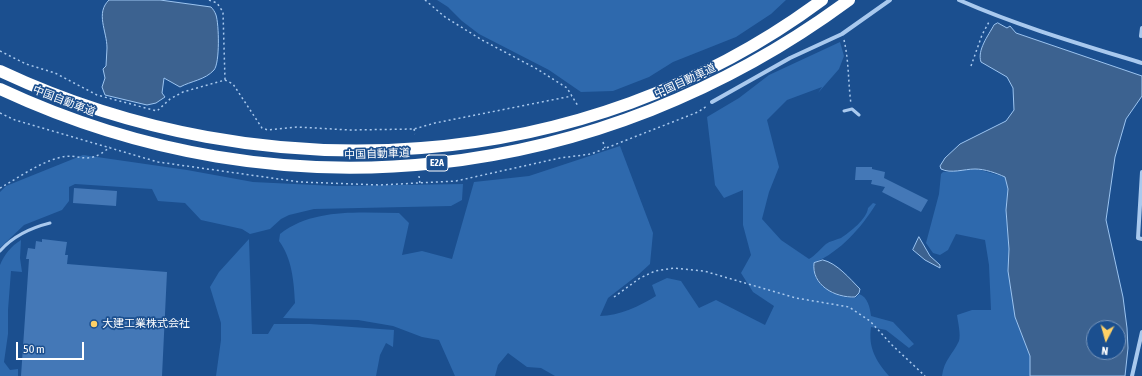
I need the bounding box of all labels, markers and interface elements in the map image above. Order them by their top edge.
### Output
street label: 中国自動車道 [652,61,718,101]
street label: 中国自動車道 [31,83,97,119]
street label: 中国自動車道 [344,146,410,162]
road number: E2A [426,155,448,171]
place label: 大建工業株式会社 [102,317,190,331]
marker: 大建工業株式会社 [89,319,99,329]
north arrow [1086,320,1126,360]
scale bar [18,334,86,360]
text: 50 m [23,342,45,356]
text: N [1101,345,1109,357]

